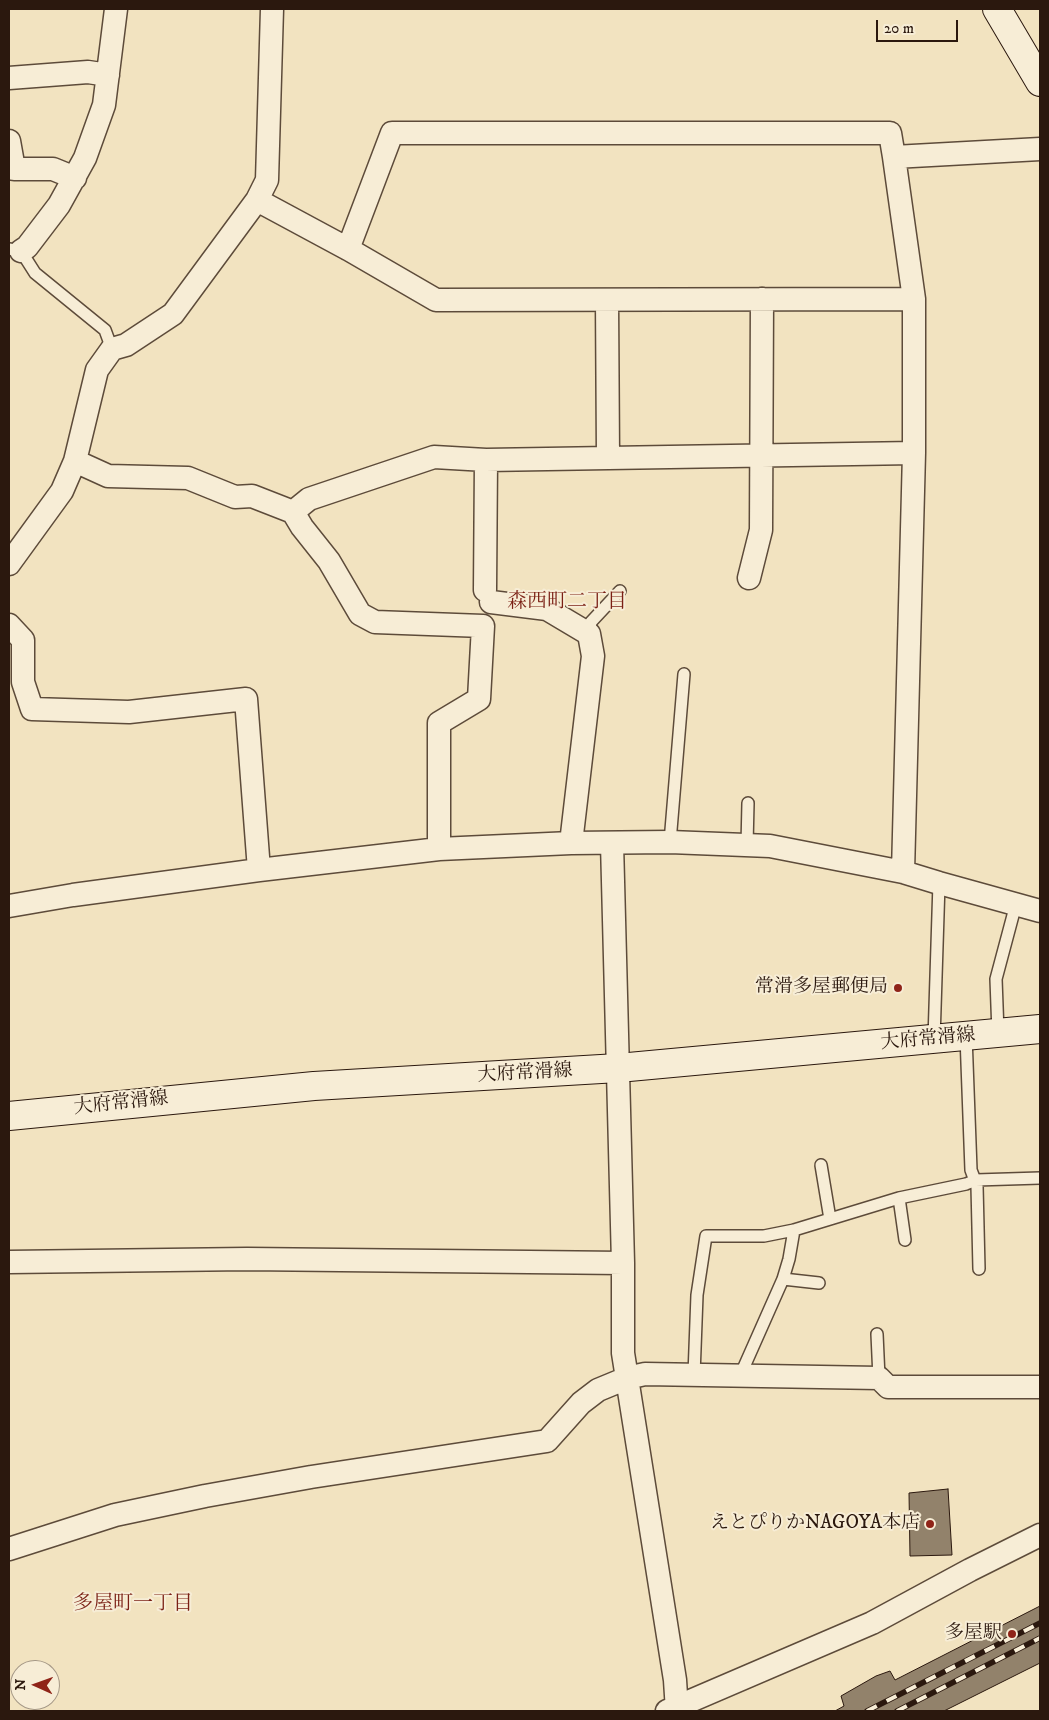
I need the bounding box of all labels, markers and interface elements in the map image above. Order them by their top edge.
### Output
scale bar [879,10,962,42]
text: 20 m [884,19,914,38]
district label: 森西町二丁目 [507,591,627,615]
place label: 常滑多屋郵便局 [755,977,888,999]
marker: 常滑多屋郵便局 [892,982,904,994]
street label: 大府常滑線 [880,1025,976,1055]
street label: 大府常滑線 [477,1060,573,1088]
street label: 大府常滑線 [73,1088,169,1120]
place label: えとぴりかNAGOYA本店 [710,1513,920,1535]
marker: えとぴりかNAGOYA本店 [924,1518,936,1530]
district label: 多屋町一丁目 [73,1593,193,1617]
place label: 多屋駅 [945,1623,1002,1645]
marker: 多屋駅 [1006,1628,1018,1640]
north arrow [10,1660,60,1710]
text: N [12,1678,30,1691]

